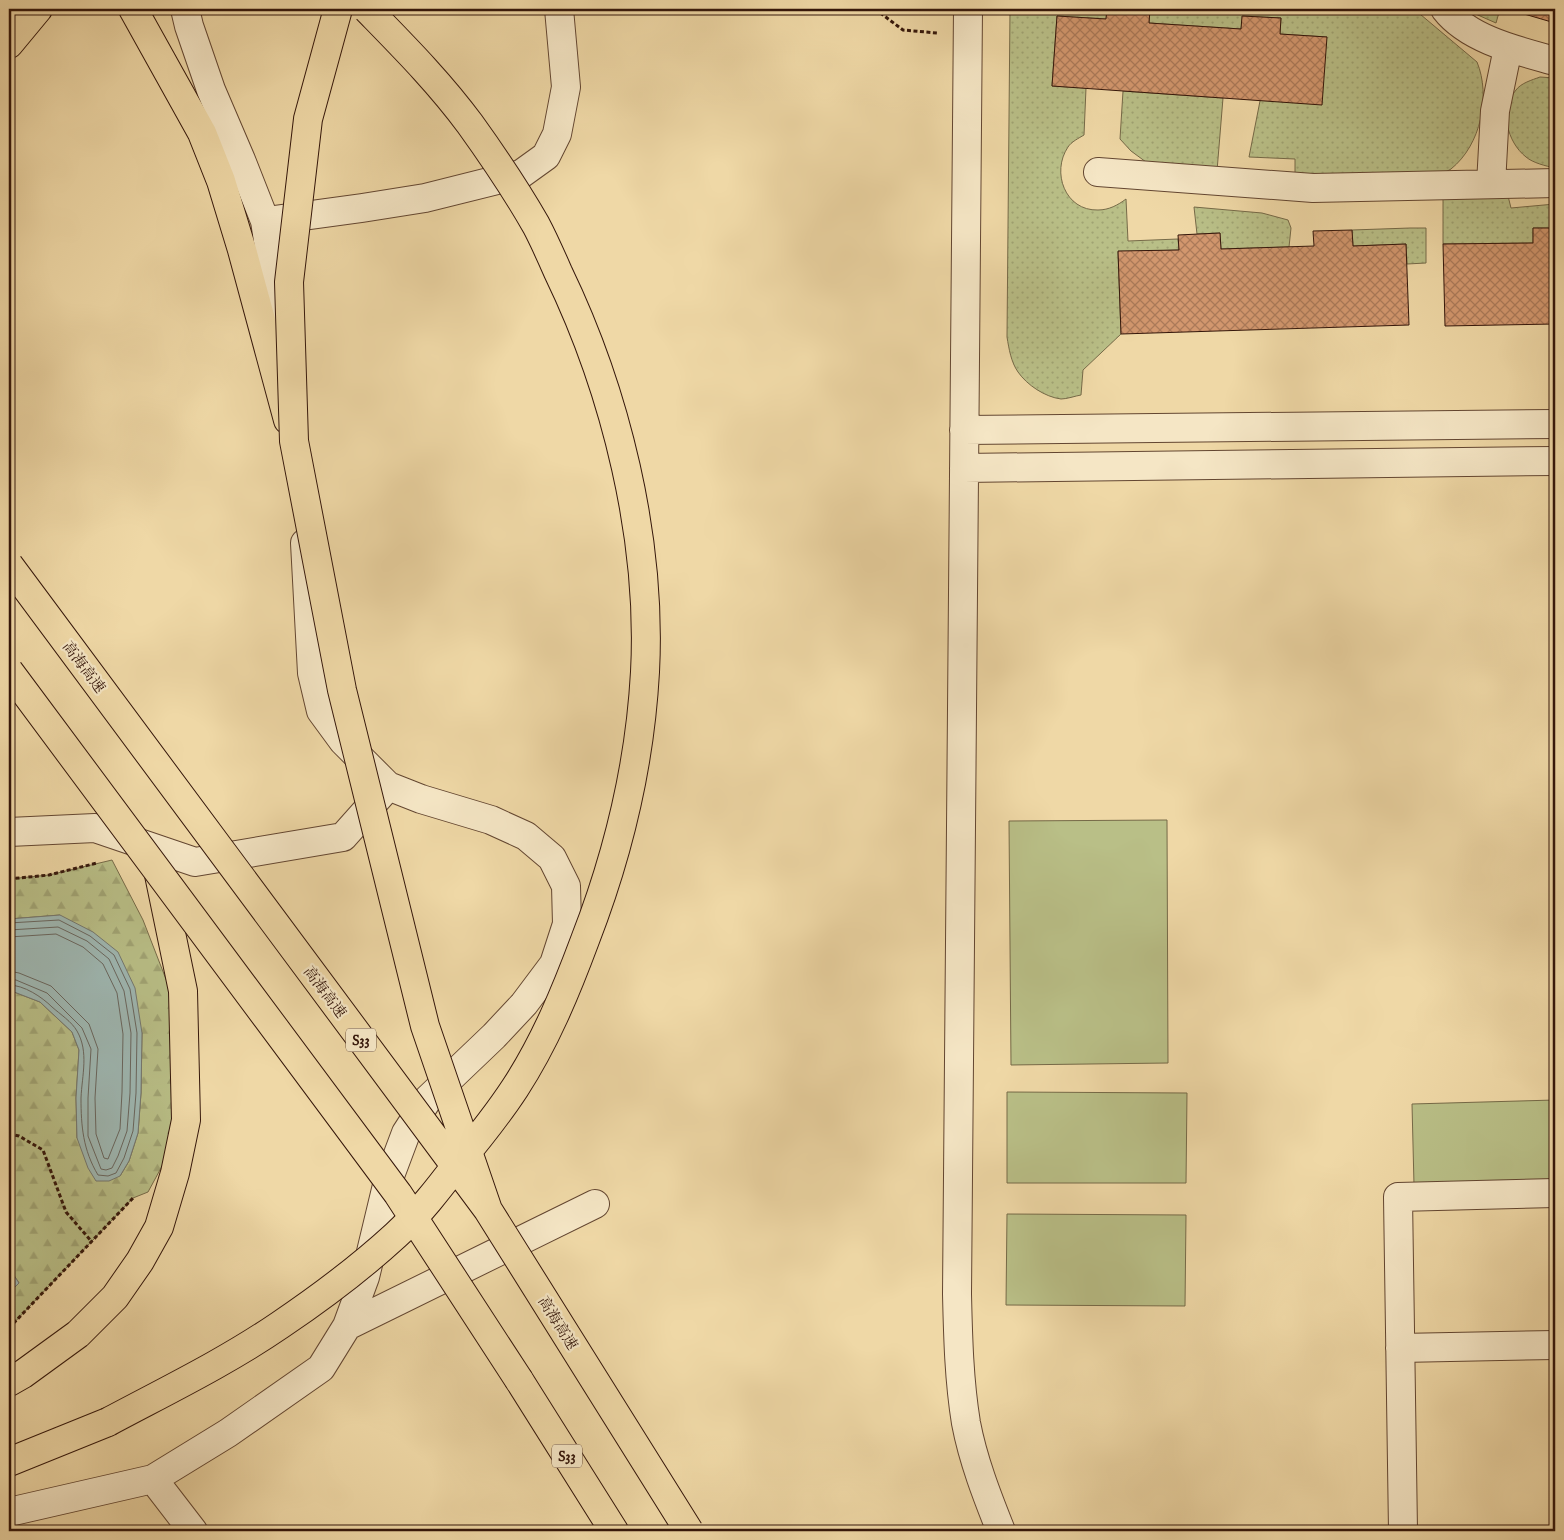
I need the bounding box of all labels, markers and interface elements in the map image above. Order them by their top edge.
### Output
street label: 高海高速 [58,638,109,697]
street label: 高海高速 [299,963,350,1022]
road number: S33 [346,1028,376,1052]
street label: 高海高速 [534,1293,582,1354]
road number: S33 [552,1444,582,1468]

